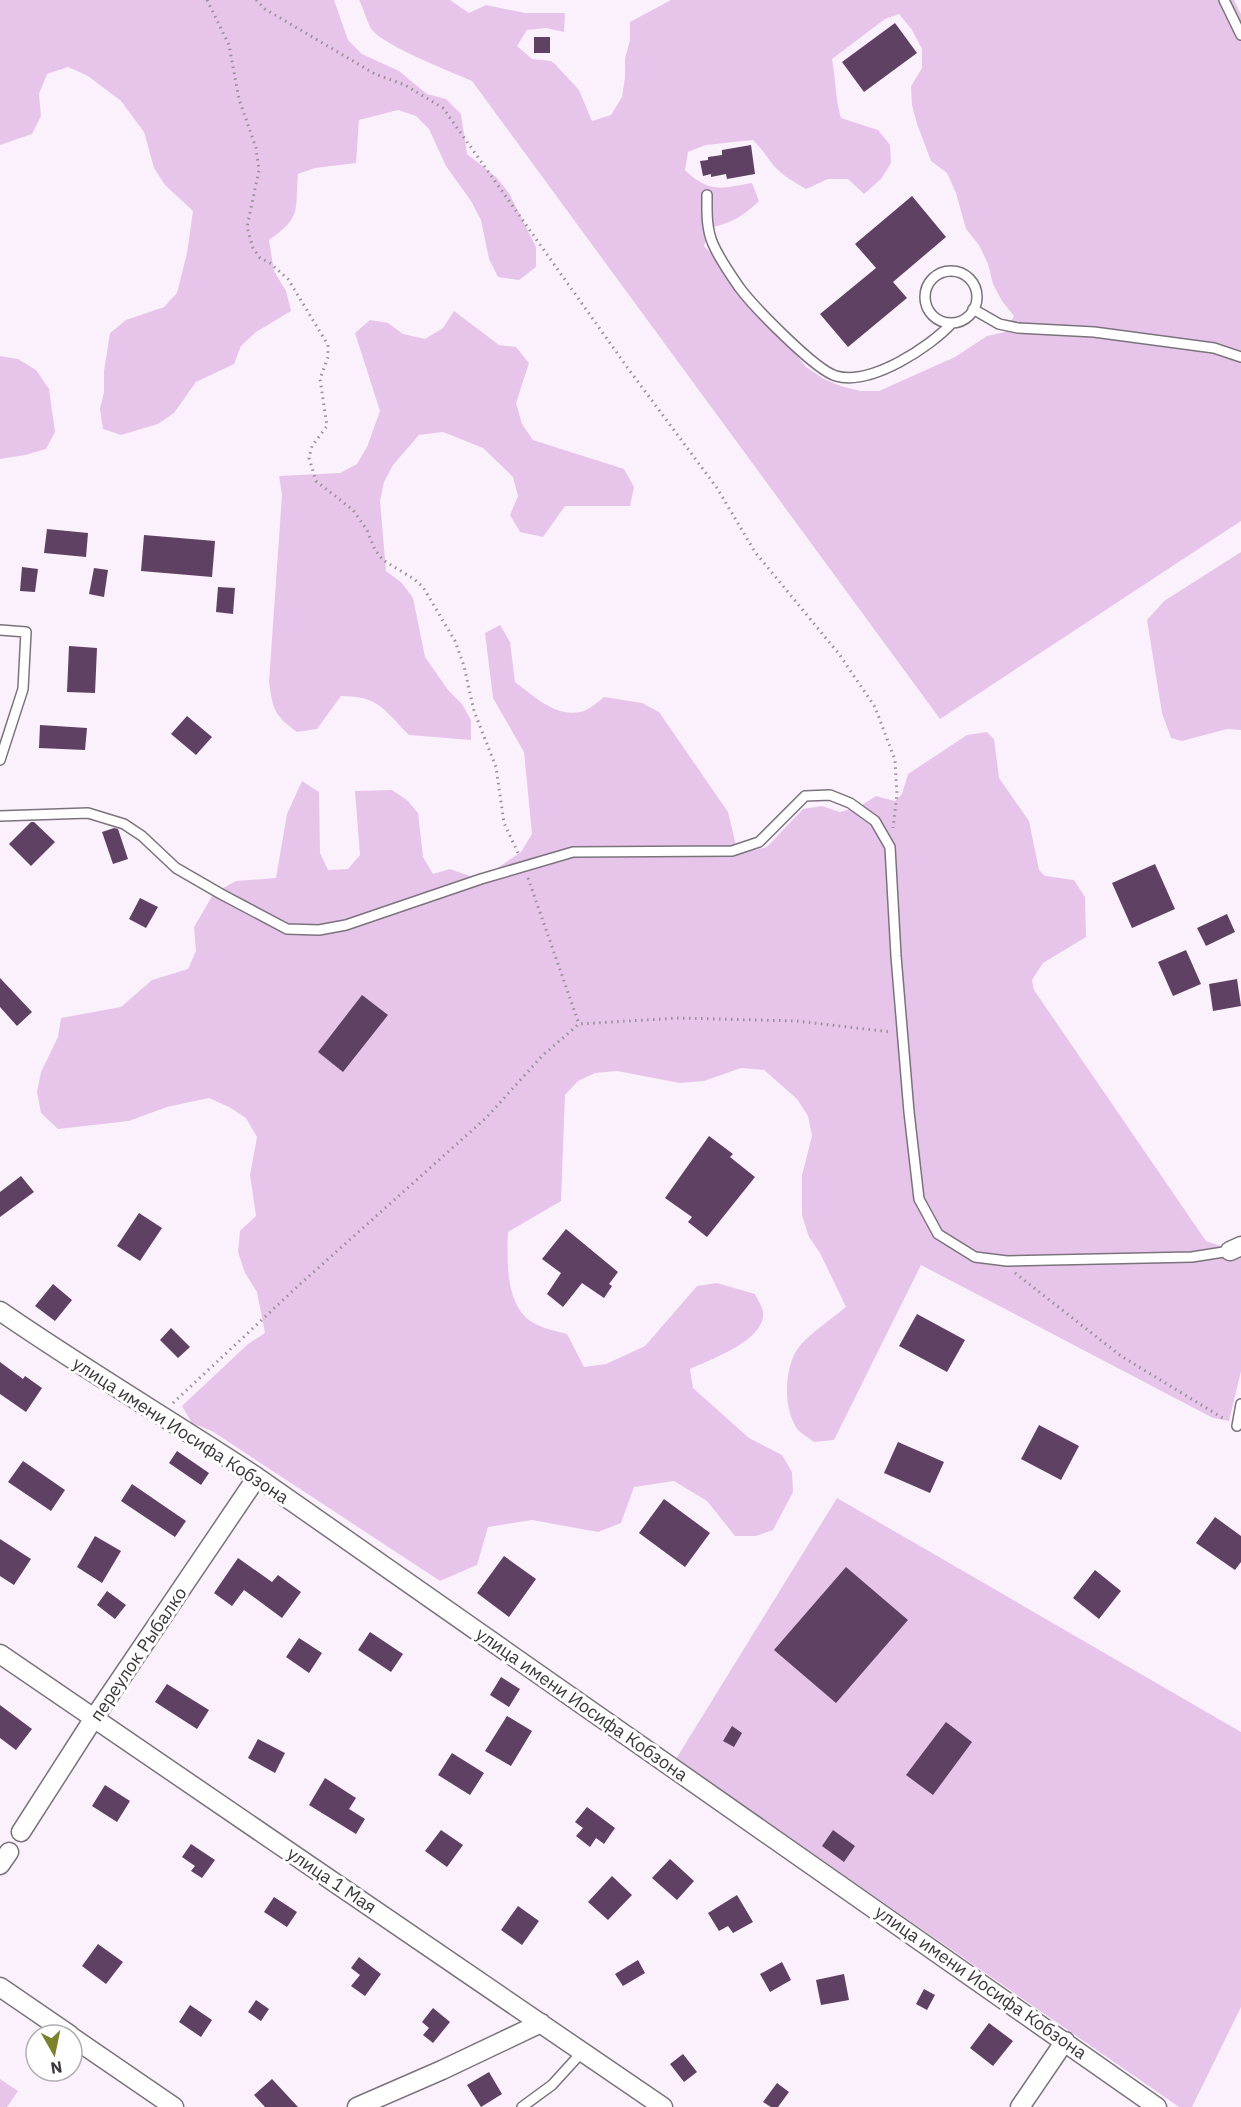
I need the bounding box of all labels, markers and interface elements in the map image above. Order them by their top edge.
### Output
street label: улица имени Иосифа Кобзона [69,1351,294,1509]
street label: переулок Рыбалко [84,1582,192,1726]
street label: улица имени Иосифа Кобзона [472,1622,693,1786]
street label: улица 1 Мая [283,1842,381,1918]
street label: улица имени Иосифа Кобзона [871,1900,1092,2064]
north arrow [24,2023,84,2083]
text: N [49,2057,64,2079]

